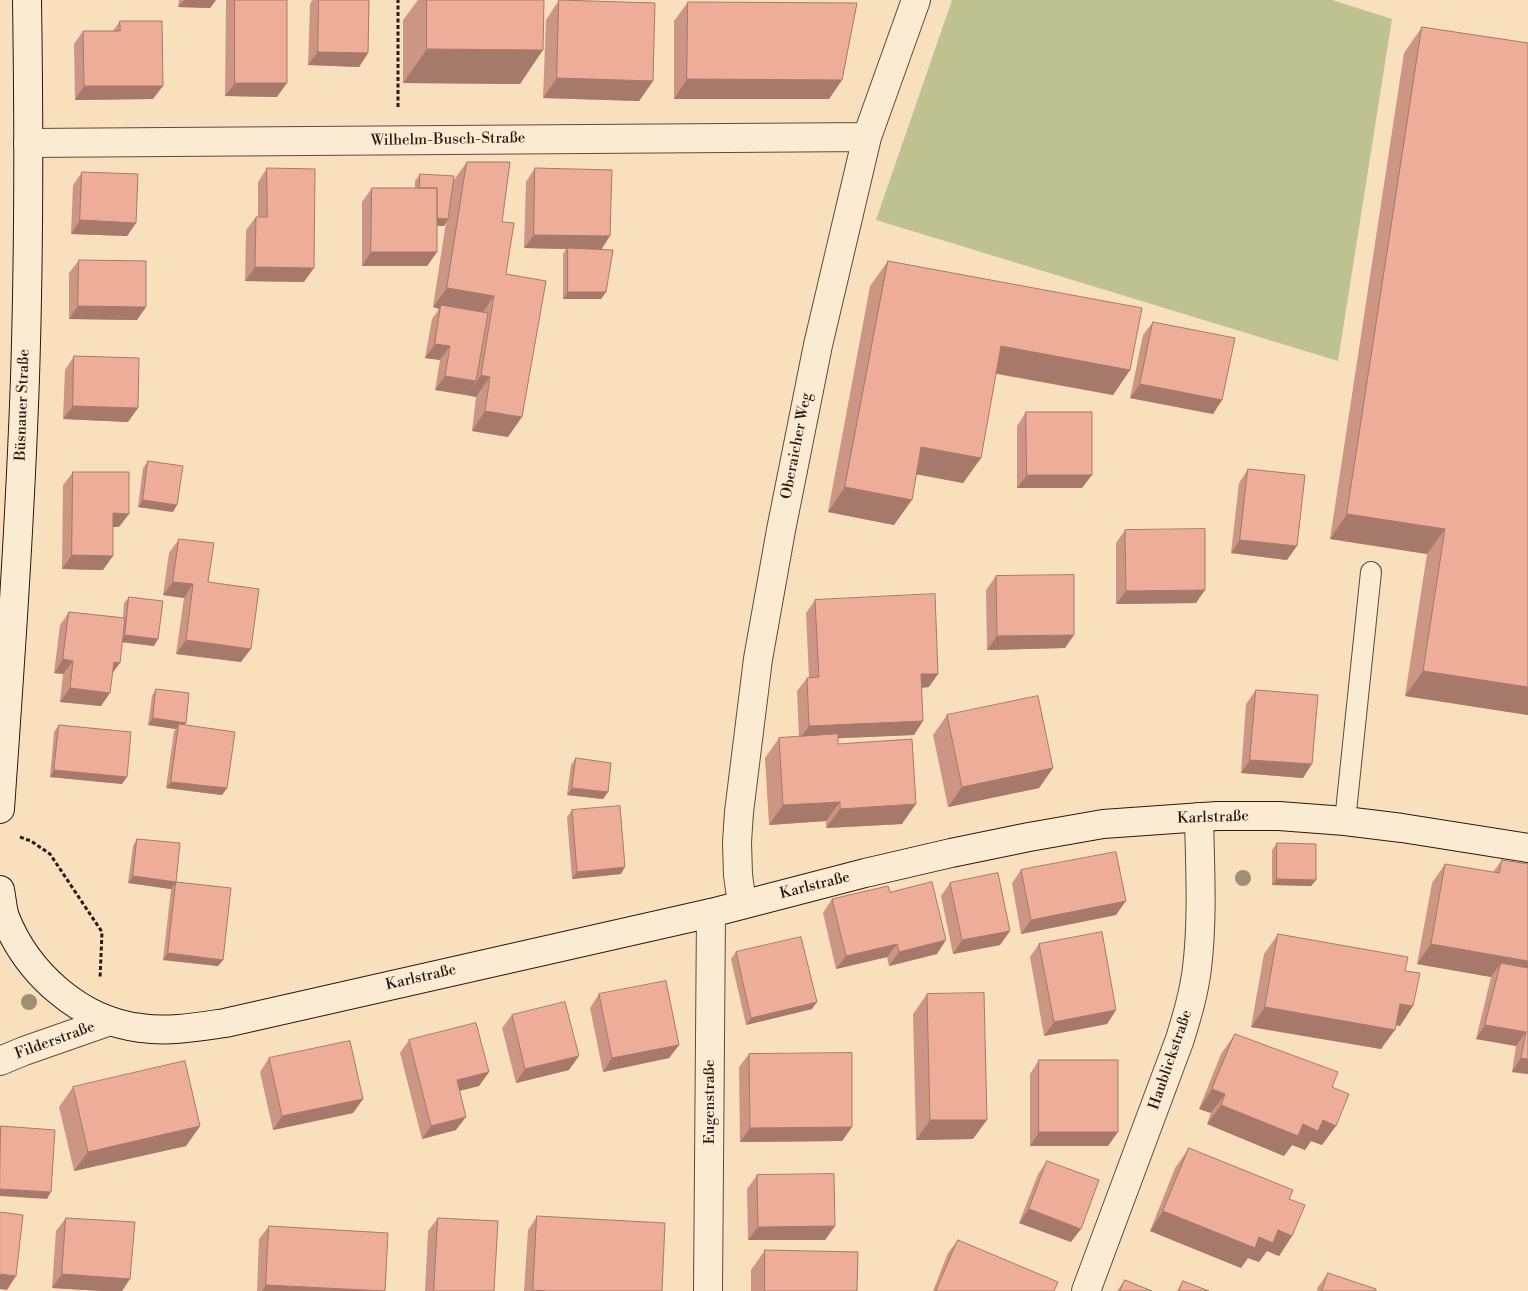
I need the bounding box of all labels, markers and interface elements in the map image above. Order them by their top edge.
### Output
street label: Wilhelm-Busch-Straße [370,130,526,150]
street label: Büsnauer Straße [12,349,34,461]
street label: Oberaicher Weg [778,391,816,501]
street label: Karlstraße [1177,808,1249,828]
street label: Karlstraße [778,869,852,903]
street label: Karlstraße [384,961,458,995]
street label: Haublickstraße [1146,1008,1196,1112]
street label: Filderstraße [13,1018,97,1064]
street label: Eugenstraße [701,1059,719,1145]

